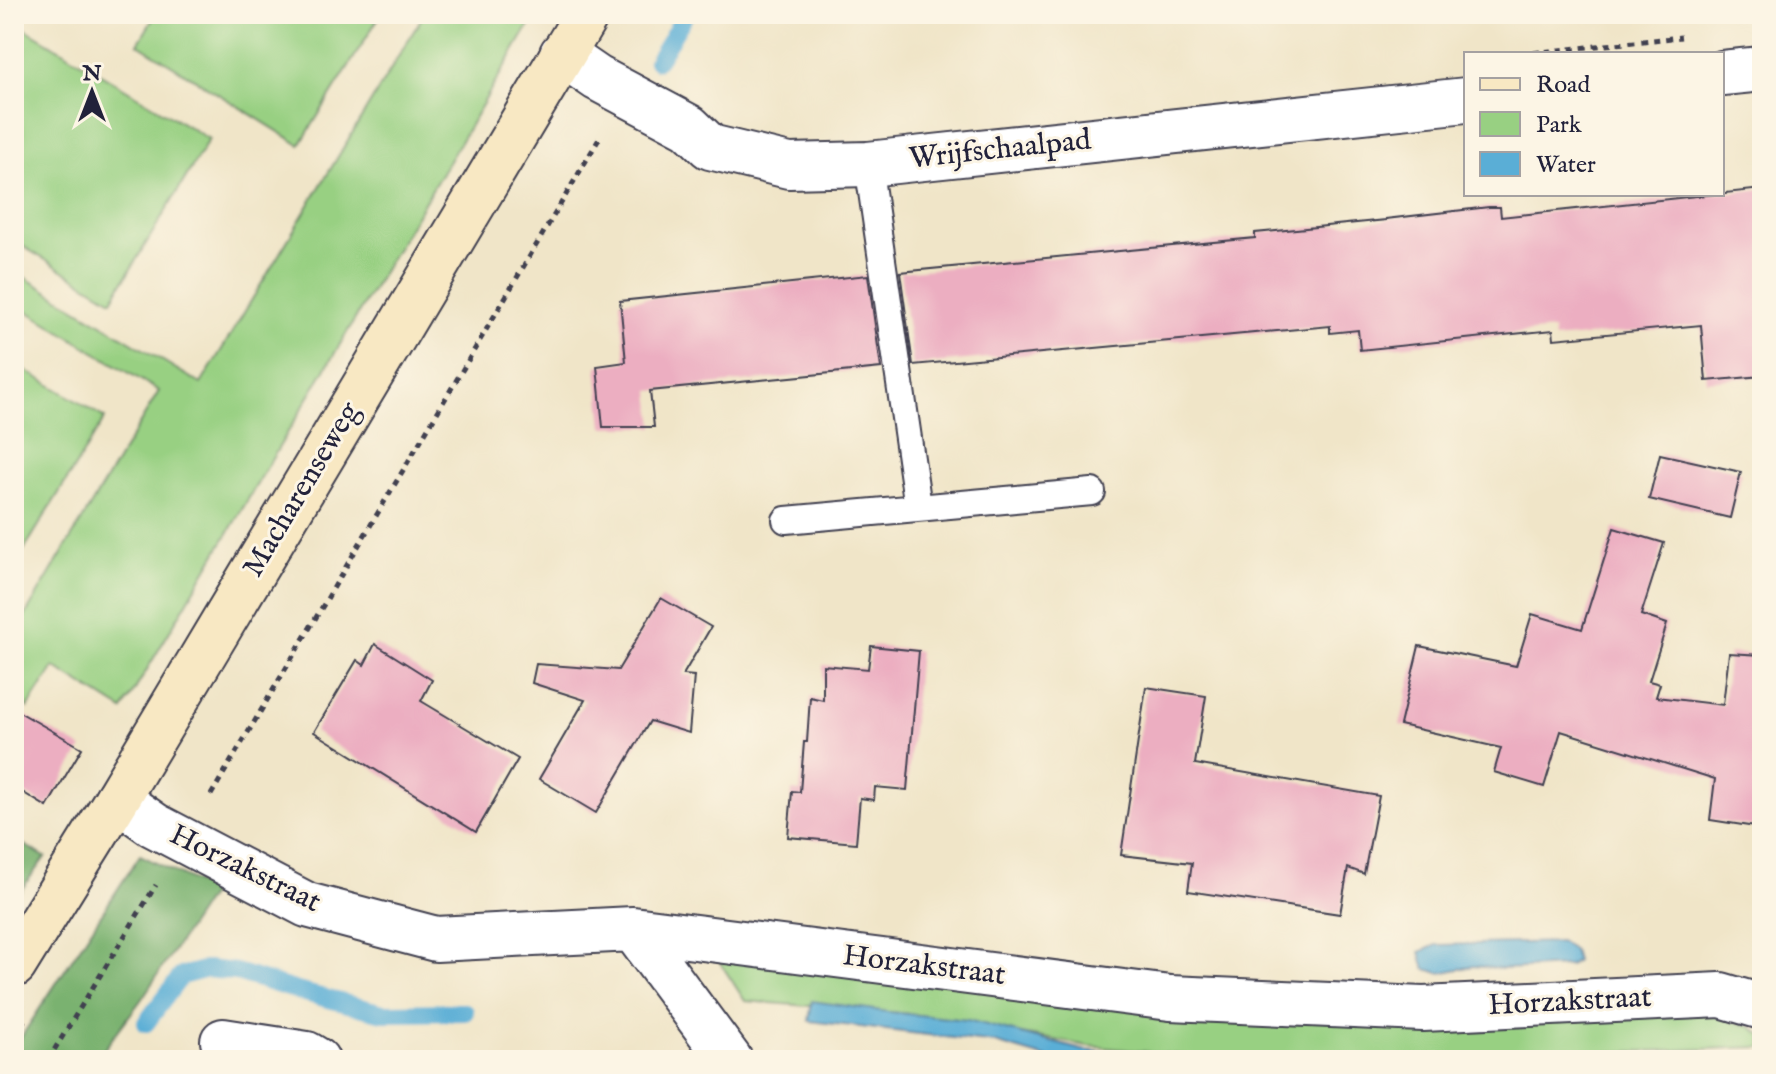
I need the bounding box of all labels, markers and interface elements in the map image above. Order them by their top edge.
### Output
north arrow [52,52,132,132]
legend [1464,52,1724,196]
text: N [81,60,102,88]
text: Road [1536,70,1590,101]
text: Park [1536,110,1582,141]
street label: Wrijfschaalpad [907,121,1094,178]
text: Water [1536,150,1596,181]
street label: Macharenseweg [235,395,370,585]
street label: Horzakstraat [163,816,327,922]
street label: Horzakstraat [841,937,1007,995]
street label: Horzakstraat [1487,979,1653,1025]

